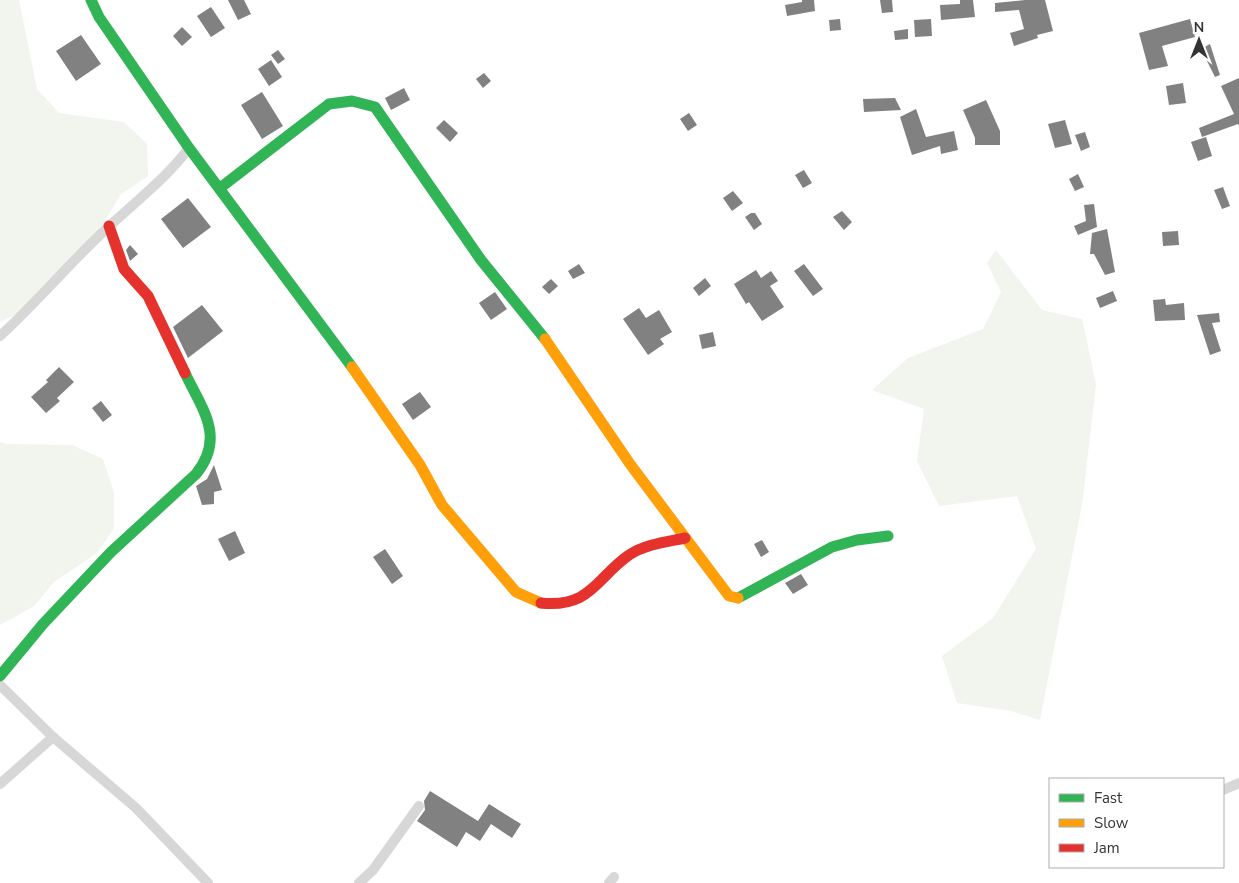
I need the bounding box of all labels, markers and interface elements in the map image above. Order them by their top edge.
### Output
north arrow [1174,15,1224,65]
text: N [1194,18,1204,37]
legend [1049,778,1224,868]
text: Fast [1094,788,1123,808]
text: Slow [1094,813,1129,833]
text: Jam [1093,838,1120,858]

